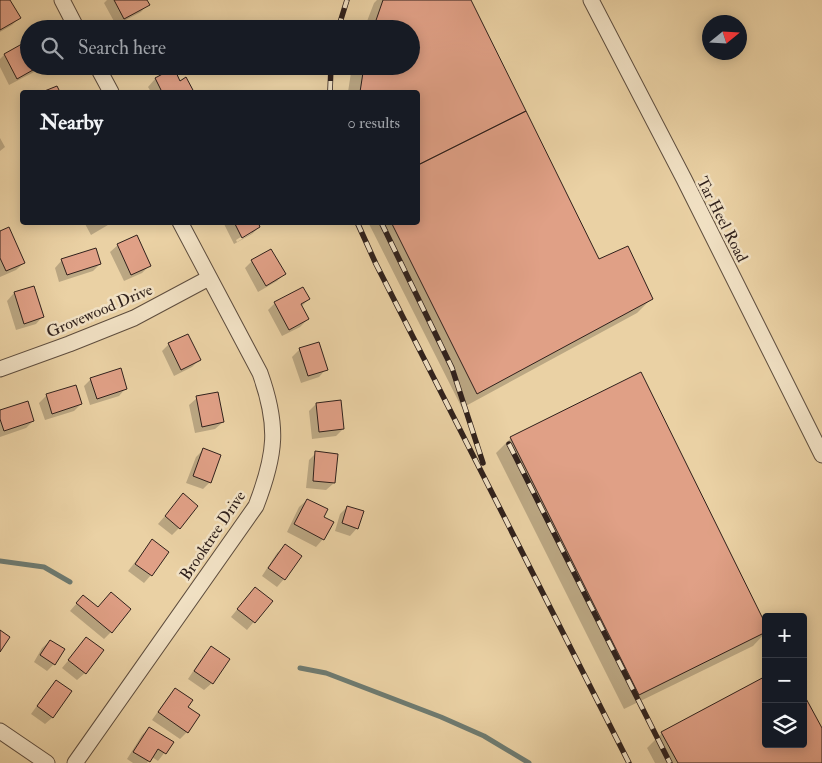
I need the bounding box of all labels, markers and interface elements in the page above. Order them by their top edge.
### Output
north arrow [702,15,747,60]
search box [20,20,420,75]
icon: search [38,34,66,62]
text: Search here [78,36,166,60]
text: Nearby [40,109,103,136]
text: 0 results [347,113,400,133]
street label: Tar Heel Road [692,173,752,266]
street label: Grovewood Drive [43,279,156,342]
street label: Brooktree Drive [176,487,250,584]
map controls [762,613,807,748]
button: + [762,613,807,658]
button: − [762,658,807,703]
button: layers [762,703,807,748]

